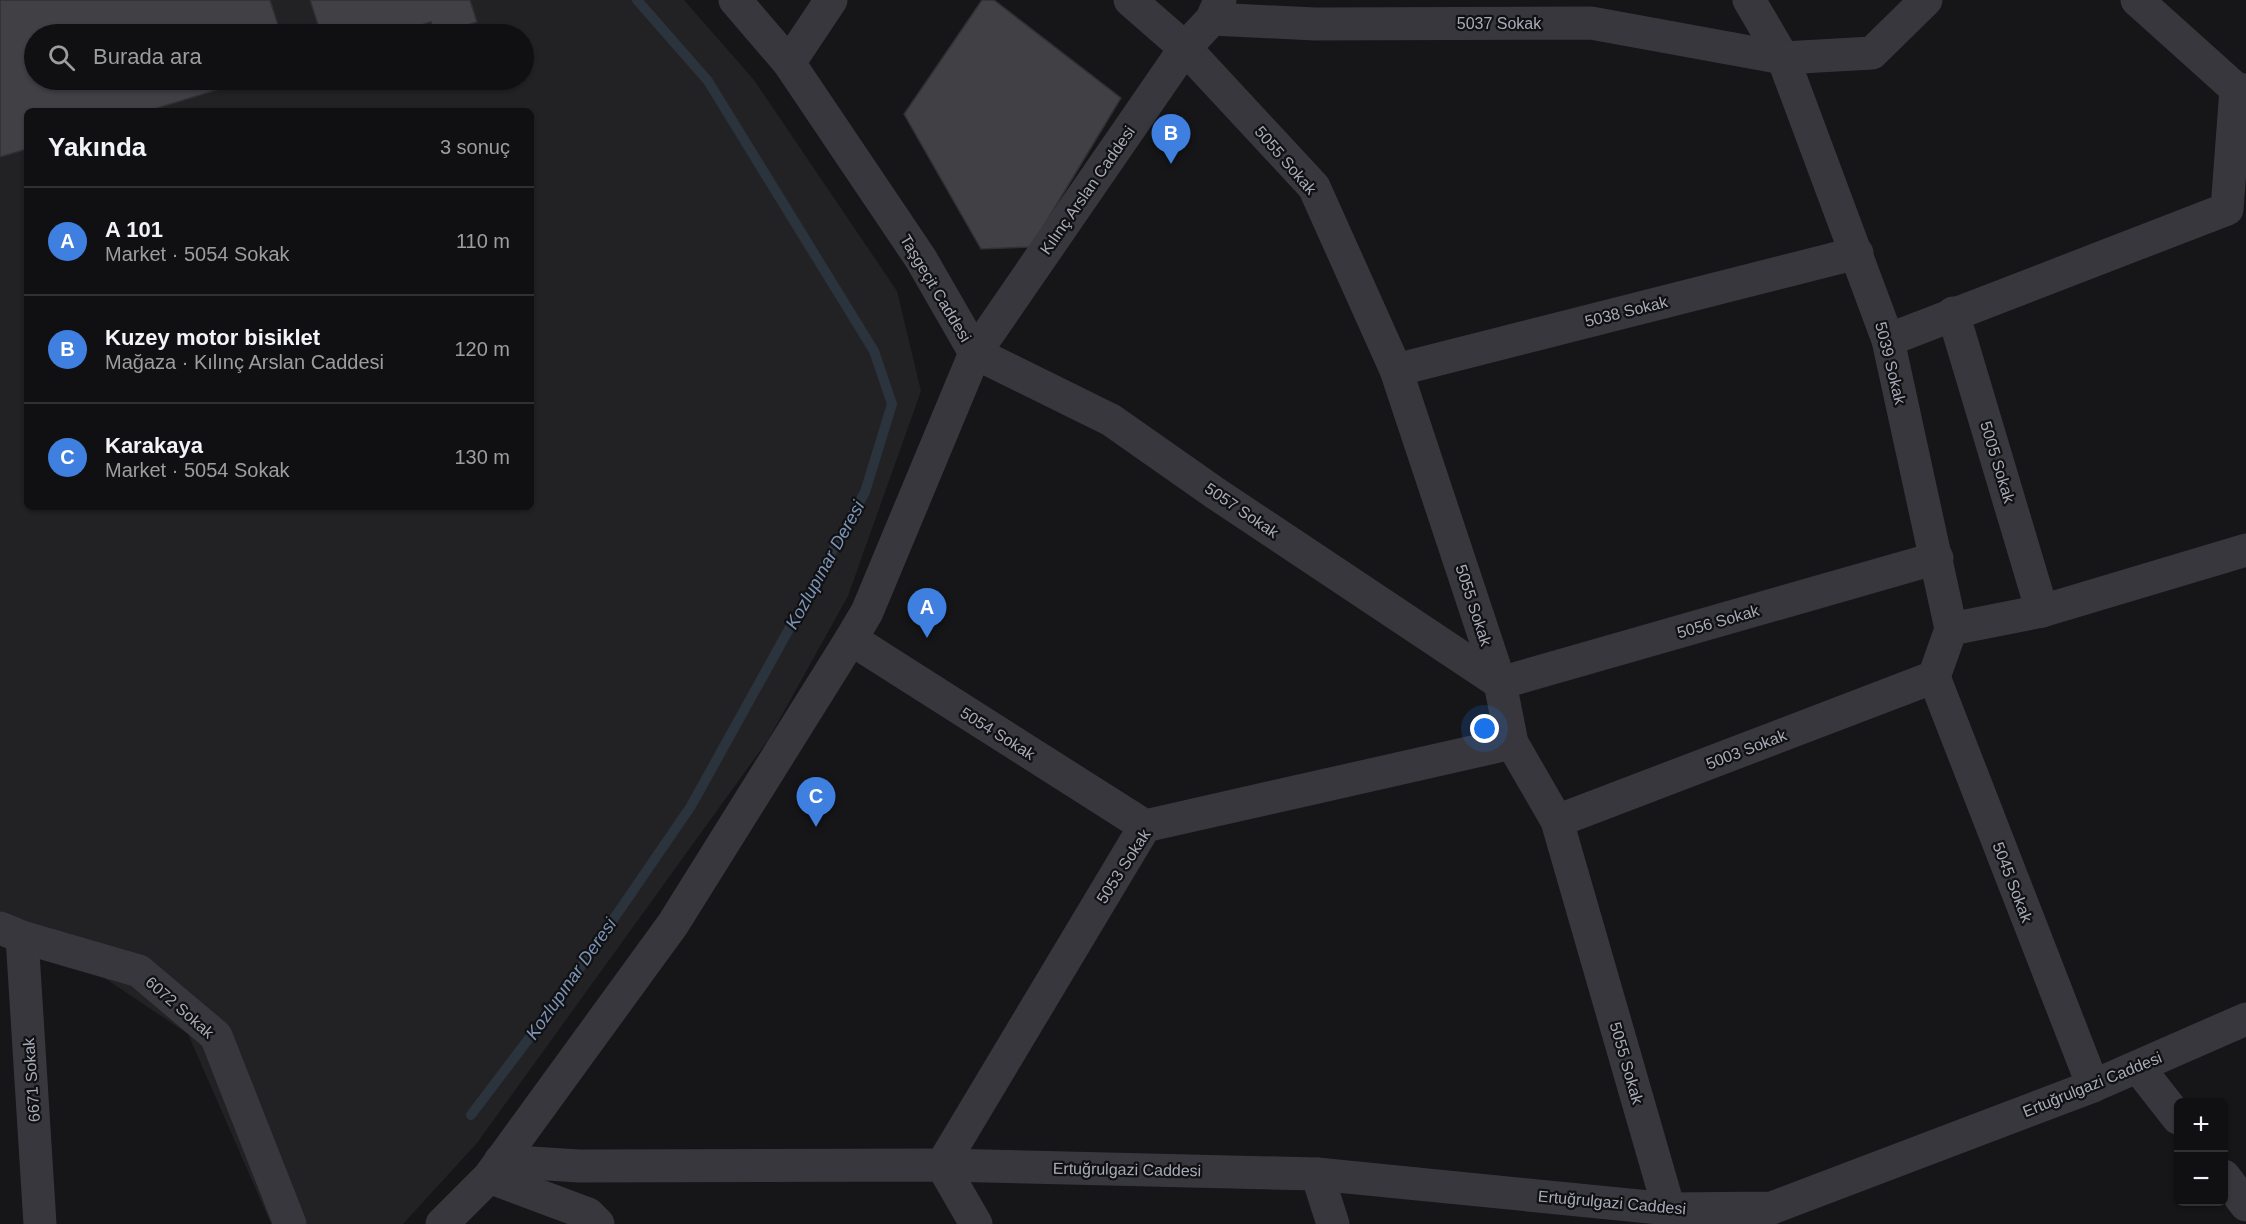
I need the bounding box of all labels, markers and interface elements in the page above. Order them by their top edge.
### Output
street label: 5037 Sokak [1457,15,1542,32]
search box [24,24,534,90]
icon: search [45,41,78,74]
text: Burada ara [93,44,202,69]
pin: B [1152,114,1190,164]
street label: Kılınç Arslan Caddesi [1037,123,1138,257]
street label: 5055 Sokak [1251,123,1320,199]
text: Yakında [48,132,146,162]
text: 3 sonuç [440,136,510,158]
text: A 101 [105,217,163,242]
text: A [60,230,75,252]
text: 110 m [456,230,510,252]
street label: Taşgeçit Caddesi [897,232,974,345]
text: Market · 5054 Sokak [105,243,290,265]
street label: 5038 Sokak [1583,293,1670,330]
street label: 5039 Sokak [1872,320,1909,407]
text: Kuzey motor bisiklet [105,325,320,350]
text: B [60,338,75,360]
text: 120 m [454,338,510,360]
text: Mağaza · Kılınç Arslan Caddesi [105,351,384,373]
street label: 5005 Sokak [1977,419,2018,506]
text: Karakaya [105,433,203,458]
text: C [60,446,75,468]
text: 130 m [454,446,510,468]
text: Market · 5054 Sokak [105,459,290,481]
street label: 5057 Sokak [1202,480,1282,542]
water label: Kozlupınar Deresi [782,497,869,632]
street label: 5055 Sokak [1452,562,1495,649]
pin: A [908,588,946,638]
street label: 5056 Sokak [1675,601,1762,641]
street label: 5054 Sokak [957,704,1039,764]
your location [1470,714,1499,743]
street label: 5003 Sokak [1704,726,1790,773]
pin: C [796,778,836,827]
street label: 5053 Sokak [1093,825,1154,906]
street label: 5045 Sokak [1989,840,2036,926]
water label: Kozlupınar Deresi [522,914,621,1043]
street label: 6072 Sokak [142,973,218,1042]
street label: 5055 Sokak [1607,1020,1647,1107]
street label: 6671 Sokak [20,1036,43,1123]
street label: Ertuğrulgazi Caddesi [2020,1049,2164,1120]
map controls [2174,1098,2228,1206]
button: + [2174,1098,2228,1152]
button: − [2174,1152,2228,1206]
street label: Ertuğrulgazi Caddesi [1053,1160,1201,1179]
street label: Ertuğrulgazi Caddesi [1537,1188,1687,1217]

